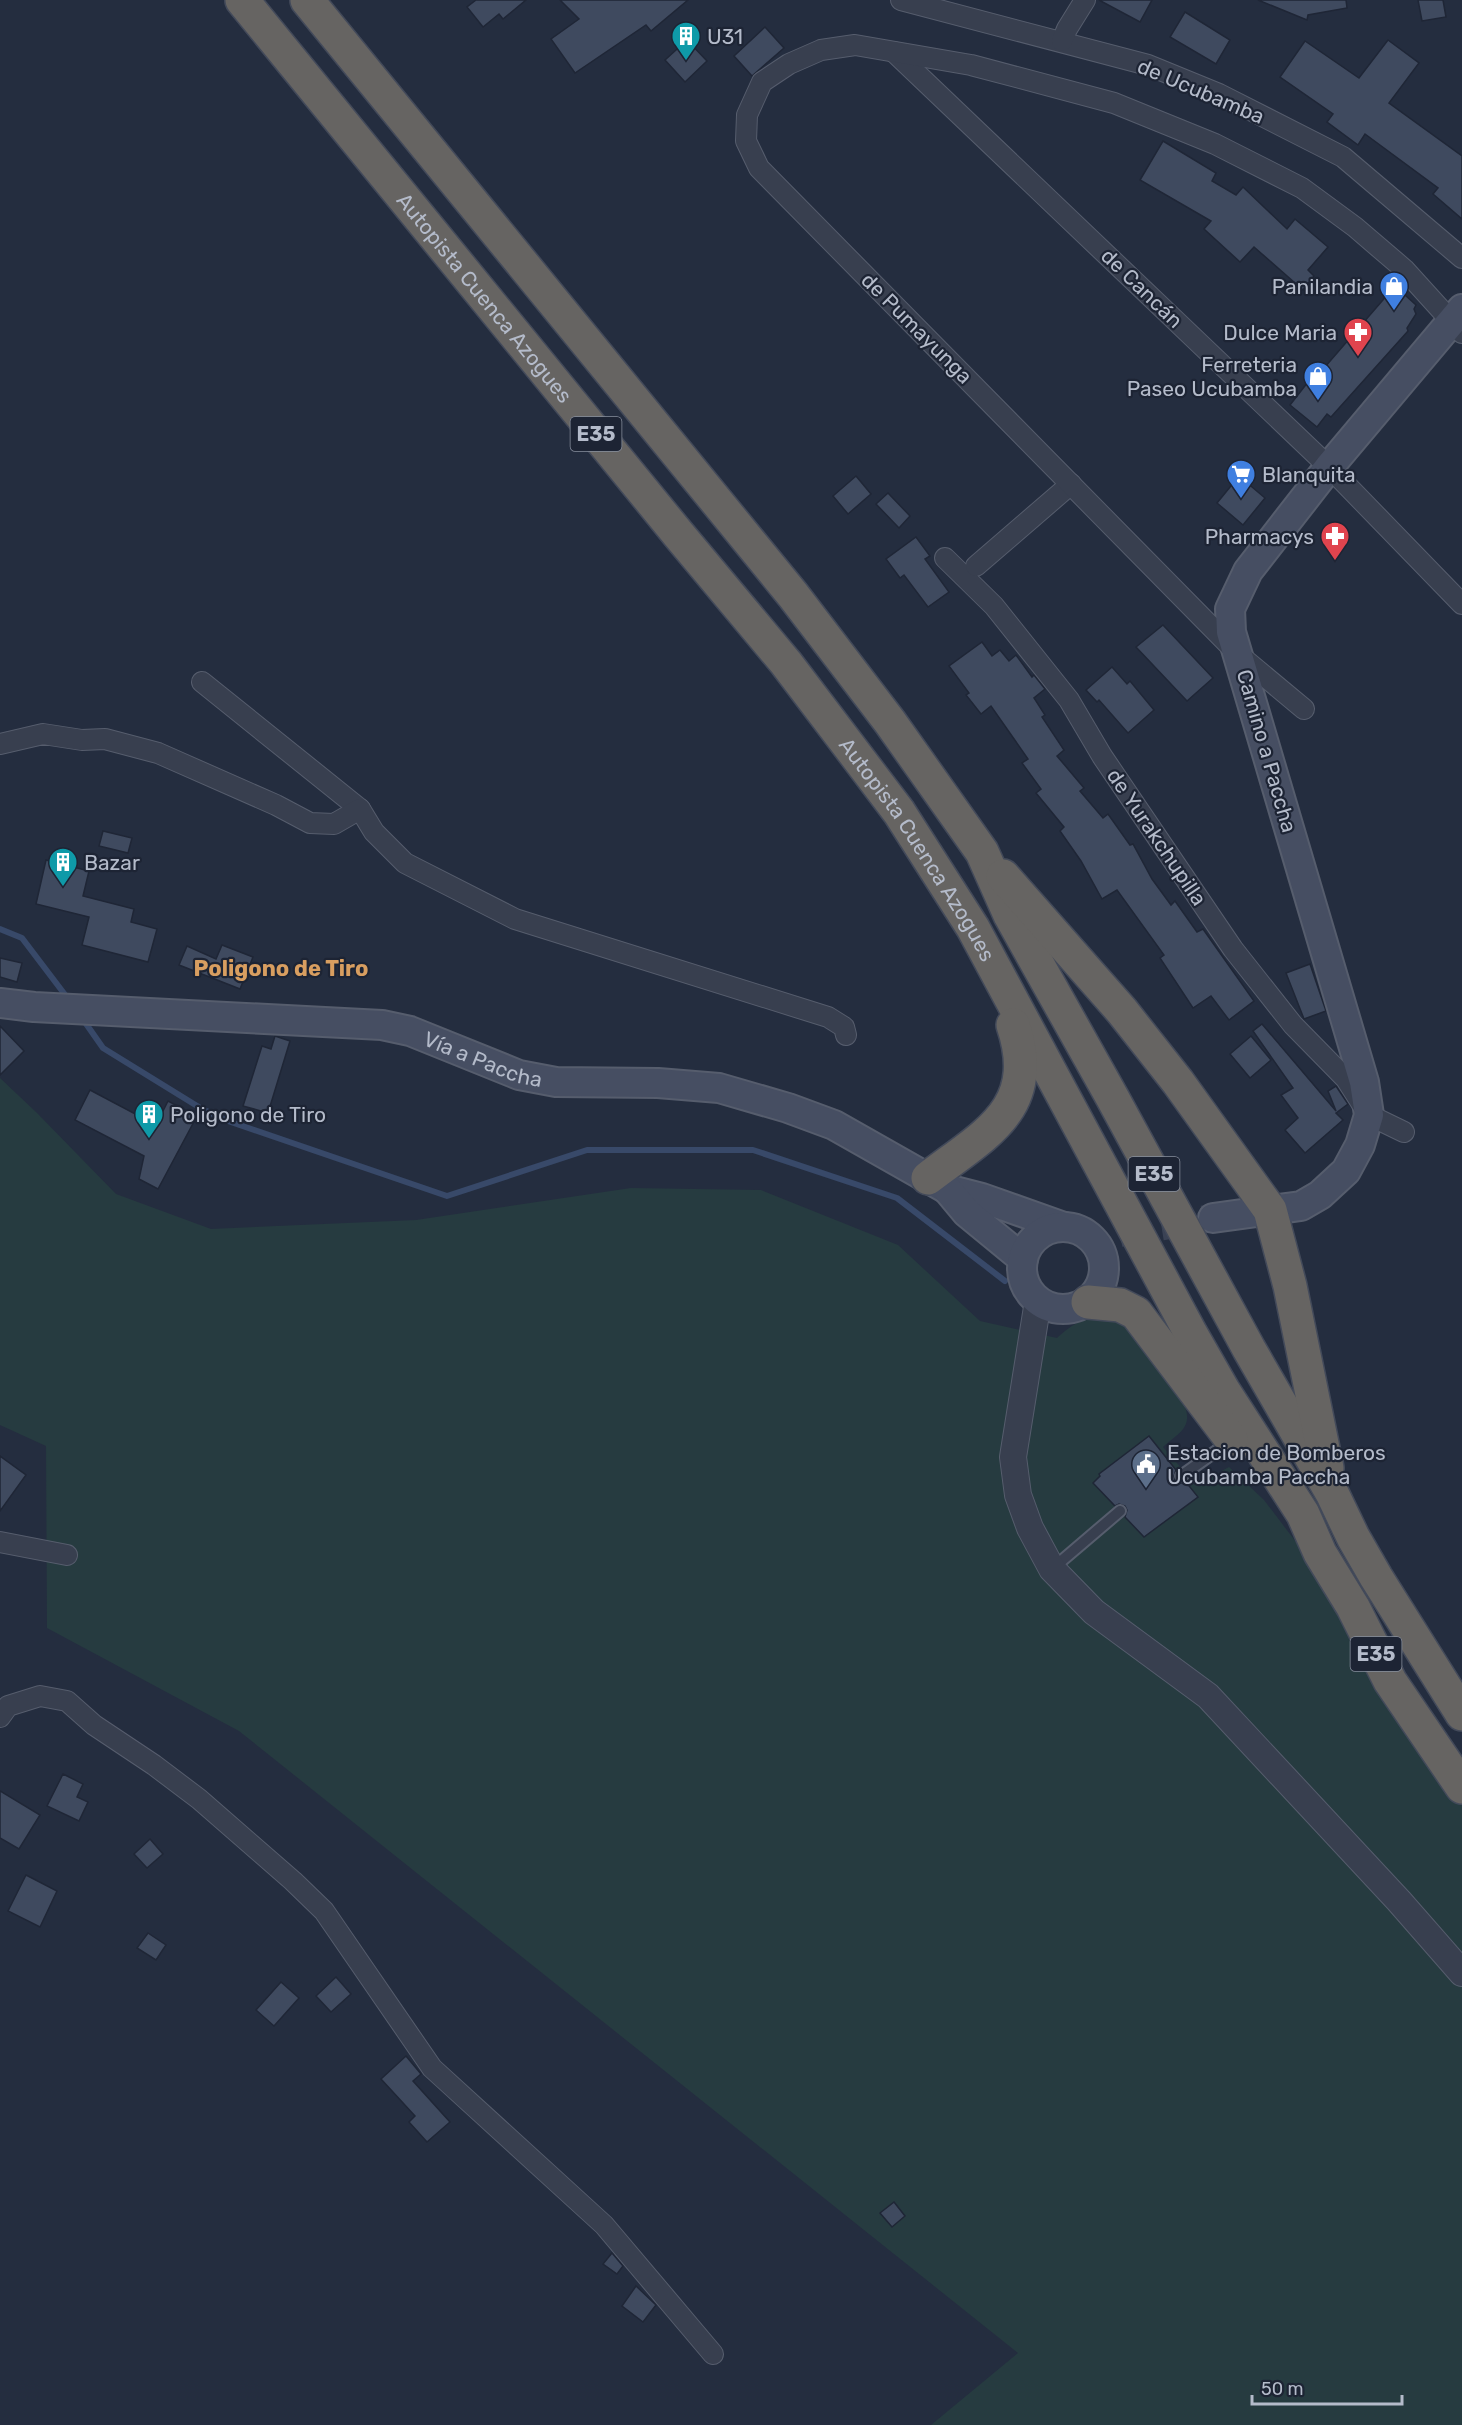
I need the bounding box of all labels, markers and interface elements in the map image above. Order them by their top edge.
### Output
building icon: U31 [670,20,702,62]
place label: U31 [707,24,743,49]
street label: de Ucubamba [1134,53,1268,129]
street label: Autopista Cuenca Azogues [392,187,578,407]
street label: de Cancán [1096,243,1188,333]
street label: de Pumayunga [856,267,978,389]
shop icon: Panilandia [1378,270,1410,312]
place label: Panilandia [1272,274,1373,299]
pharmacy icon: Dulce Maria [1342,316,1374,358]
place label: Dulce Maria [1223,320,1337,345]
place label: Ferreteria Paseo Ucubamba [1127,352,1297,401]
shop icon: Ferreteria Paseo Ucubamba [1302,360,1334,402]
road number: E35 [570,417,622,451]
supermarket icon: Blanquita [1225,458,1257,500]
place label: Blanquita [1262,462,1356,487]
pharmacy icon: Pharmacys [1319,520,1351,562]
place label: Pharmacys [1205,524,1314,549]
street label: Camino a Paccha [1232,667,1302,835]
street label: Autopista Cuenca Azogues [834,732,1001,965]
street label: de Yurakchupilla [1102,764,1212,910]
building icon: Bazar [47,846,79,888]
place label: Bazar [84,850,140,875]
district label: Poligono de Tiro [194,955,368,982]
street label: Vía a Paccha [420,1026,544,1092]
building icon: Poligono de Tiro [133,1098,165,1140]
place label: Poligono de Tiro [170,1102,326,1127]
road number: E35 [1128,1157,1180,1191]
place label: Estacion de Bomberos Ucubamba Paccha [1167,1440,1386,1489]
public building icon: Estacion de Bomberos Ucubamba Paccha [1130,1448,1162,1490]
road number: E35 [1350,1637,1402,1671]
scale bar [1252,2368,1402,2406]
text: 50 m [1261,2378,1304,2400]

